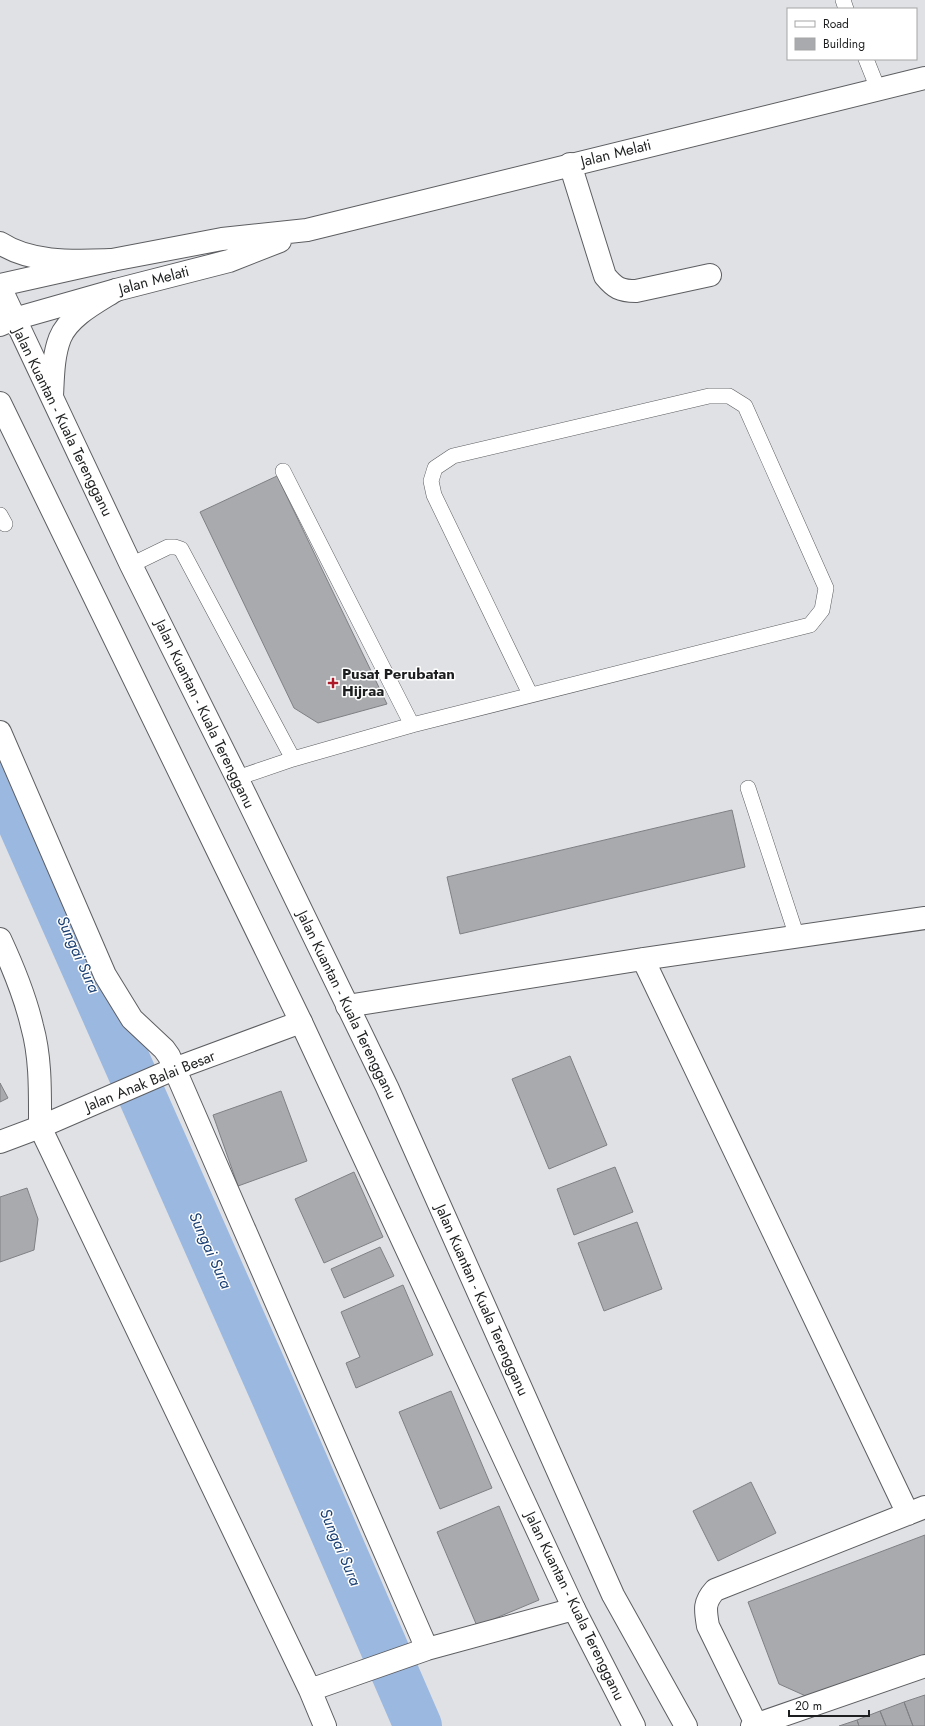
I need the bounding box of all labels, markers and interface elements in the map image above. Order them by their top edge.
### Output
legend [787,8,917,60]
text: Road [823,15,849,33]
text: Building [823,35,865,53]
street label: Jalan Melati [577,134,654,173]
street label: Jalan Melati [114,260,192,300]
street label: Jalan Kuantan - Kuala Terengganu [7,322,118,520]
street label: Jalan Kuantan - Kuala Terengganu [149,614,260,812]
place label: Pusat Perubatan Hijraa [342,663,455,702]
marker: Pusat Perubatan Hijraa [327,677,339,689]
street label: Jalan Kuantan - Kuala Terengganu [291,905,402,1103]
water label: Sungai Sura [51,912,106,997]
street label: Jalan Anak Balai Besar [80,1044,219,1118]
street label: Jalan Kuantan - Kuala Terengganu [429,1199,534,1399]
water label: Sungai Sura [183,1208,238,1293]
water label: Sungai Sura [314,1505,367,1590]
street label: Jalan Kuantan - Kuala Terengganu [519,1506,630,1704]
scale bar [789,1692,869,1718]
text: 20 m [795,1697,822,1715]

